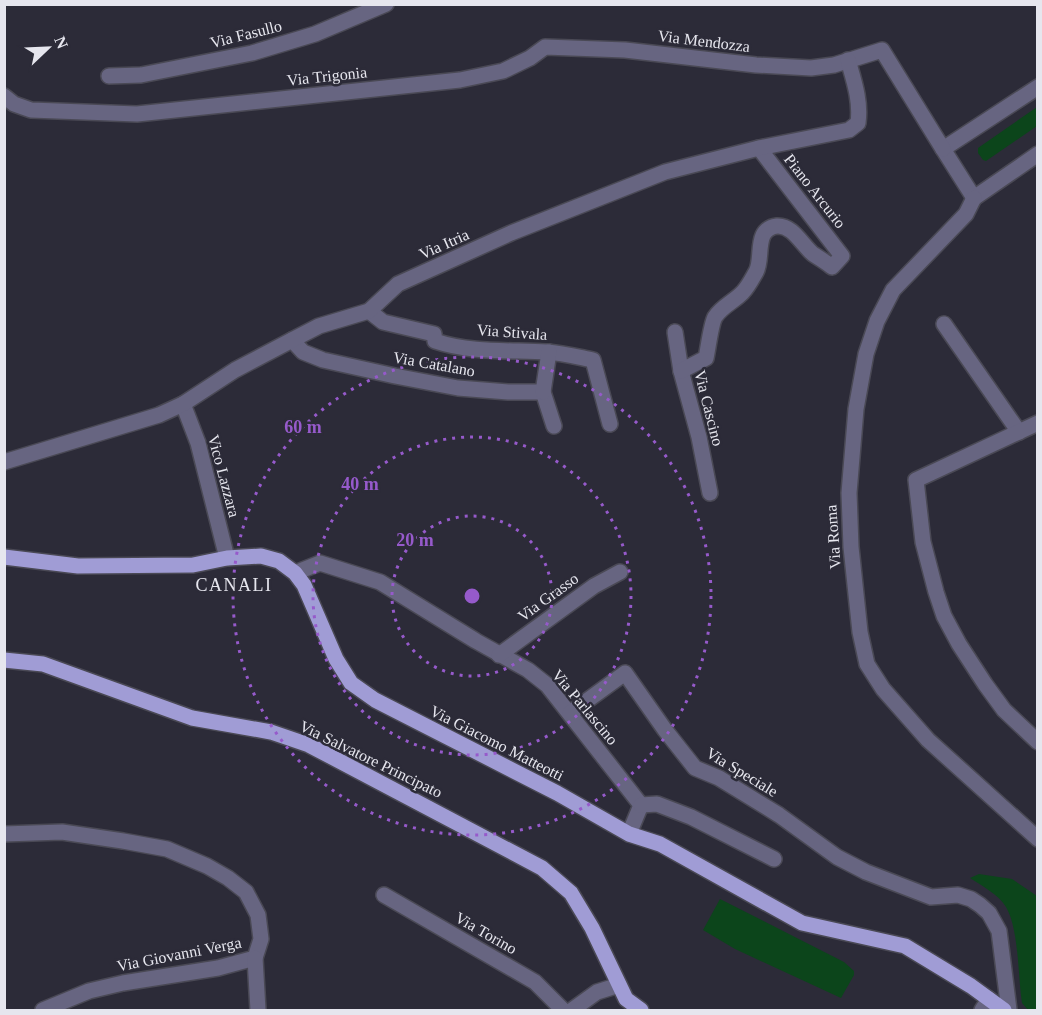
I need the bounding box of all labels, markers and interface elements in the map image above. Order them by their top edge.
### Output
street label: Via Fasullo [208,17,284,51]
north arrow [18,18,78,78]
street label: Via Mendozza [657,27,751,55]
text: N [51,34,72,51]
street label: Via Trigonia [286,63,368,90]
street label: Piano Arcurio [781,151,849,231]
street label: Via Itria [416,225,472,263]
street label: Via Stivala [476,321,548,343]
street label: Via Catalano [392,348,476,380]
street label: Via Cascino [691,368,727,448]
text: 60 m [284,417,322,437]
street label: Vico Lazzara [205,433,243,519]
text: 40 m [341,474,379,494]
street label: Via Roma [822,504,844,570]
text: 20 m [396,530,434,550]
street label: Via Grasso [514,569,582,625]
district label: CANALI [196,575,273,595]
centre of rings [462,586,482,606]
street label: Via Parlascino [549,666,621,748]
street label: Via Giacomo Matteotti [427,702,567,784]
street label: Via Salvatore Principato [297,717,445,802]
street label: Via Speciale [703,744,781,801]
street label: Via Torino [452,909,520,957]
street label: Via Giovanni Verga [115,934,243,975]

